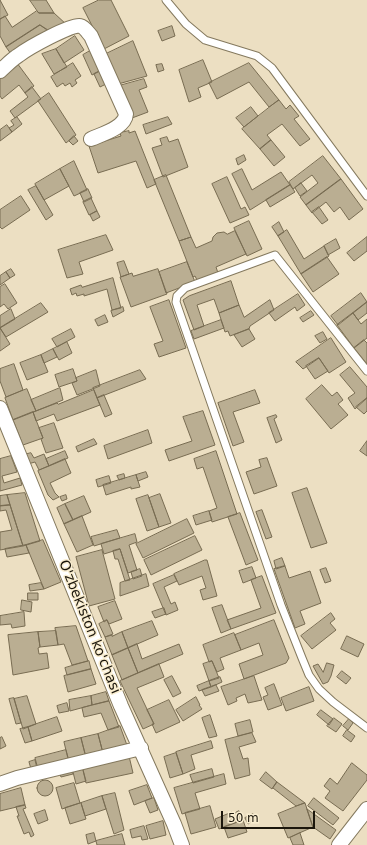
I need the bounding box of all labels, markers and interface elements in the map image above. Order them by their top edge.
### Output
street label: O'zbekiston ko'chasi [54,558,124,696]
scale bar [223,803,317,829]
text: 50 m [228,811,259,825]

